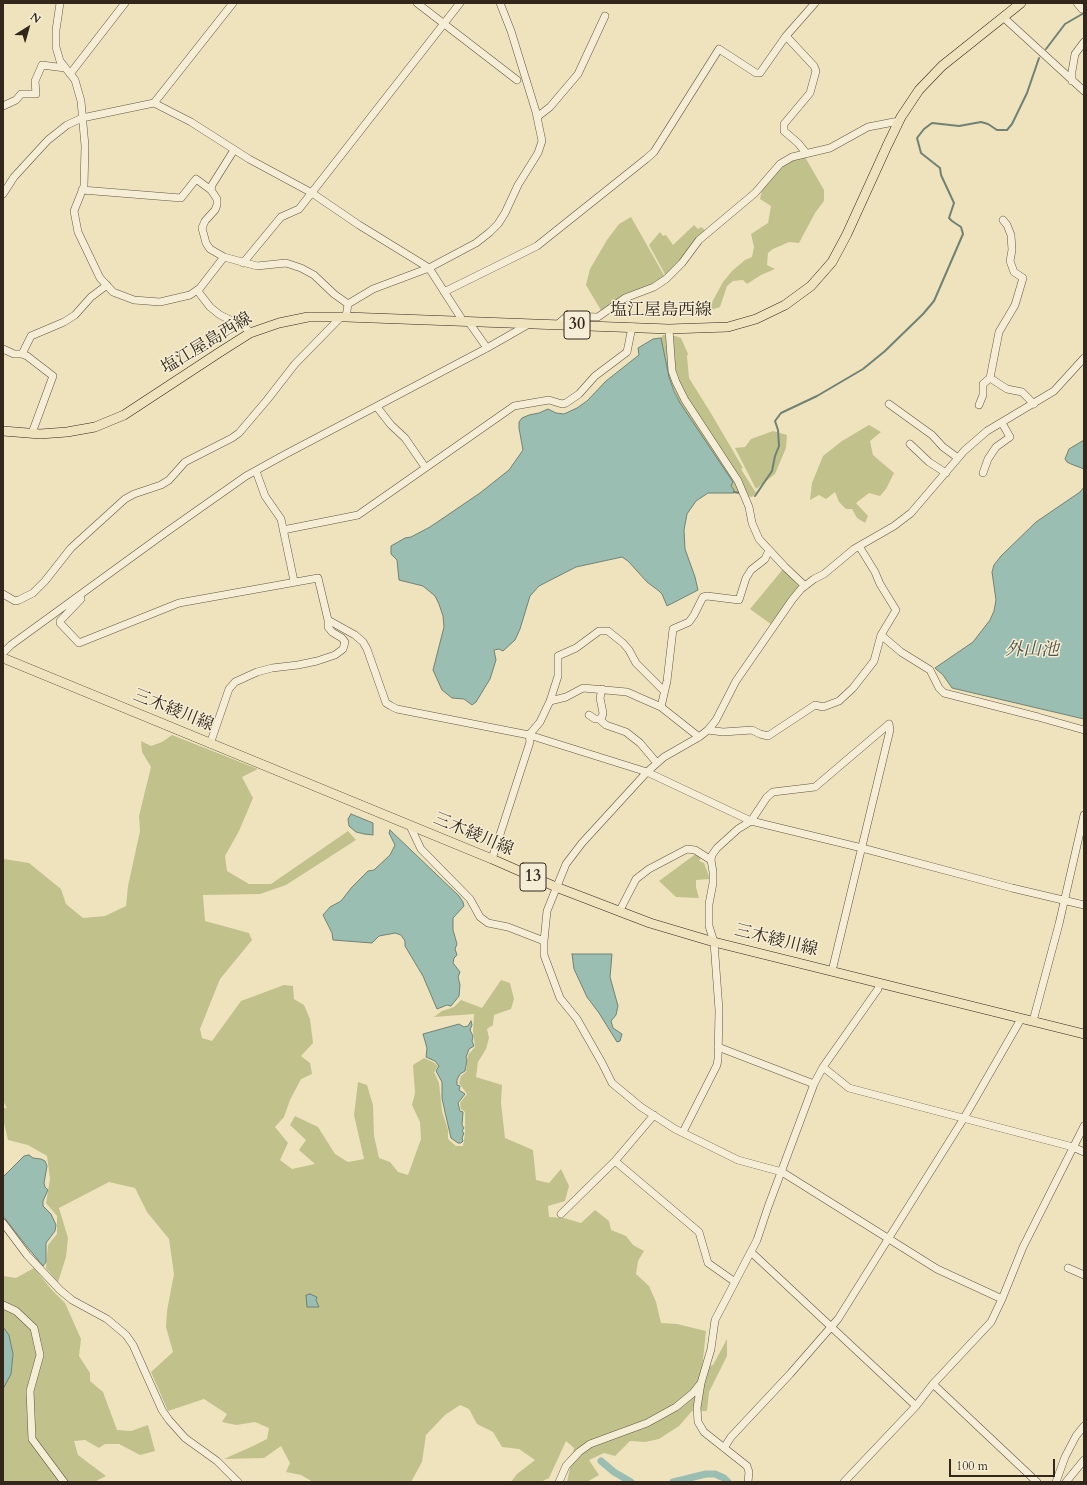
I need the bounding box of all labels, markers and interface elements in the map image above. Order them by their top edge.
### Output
north arrow [8,8,48,48]
text: N [27,9,44,27]
street label: 塩江屋島西線 [610,301,712,321]
street label: 塩江屋島西線 [158,309,256,379]
road number: 30 [564,311,590,339]
water label: 外山池 [1005,640,1059,662]
street label: 三木綾川線 [130,686,216,736]
street label: 三木綾川線 [430,809,516,861]
road number: 13 [520,863,546,891]
street label: 三木綾川線 [732,921,820,961]
scale bar [951,1451,1057,1477]
text: 100 m [956,1458,988,1474]

